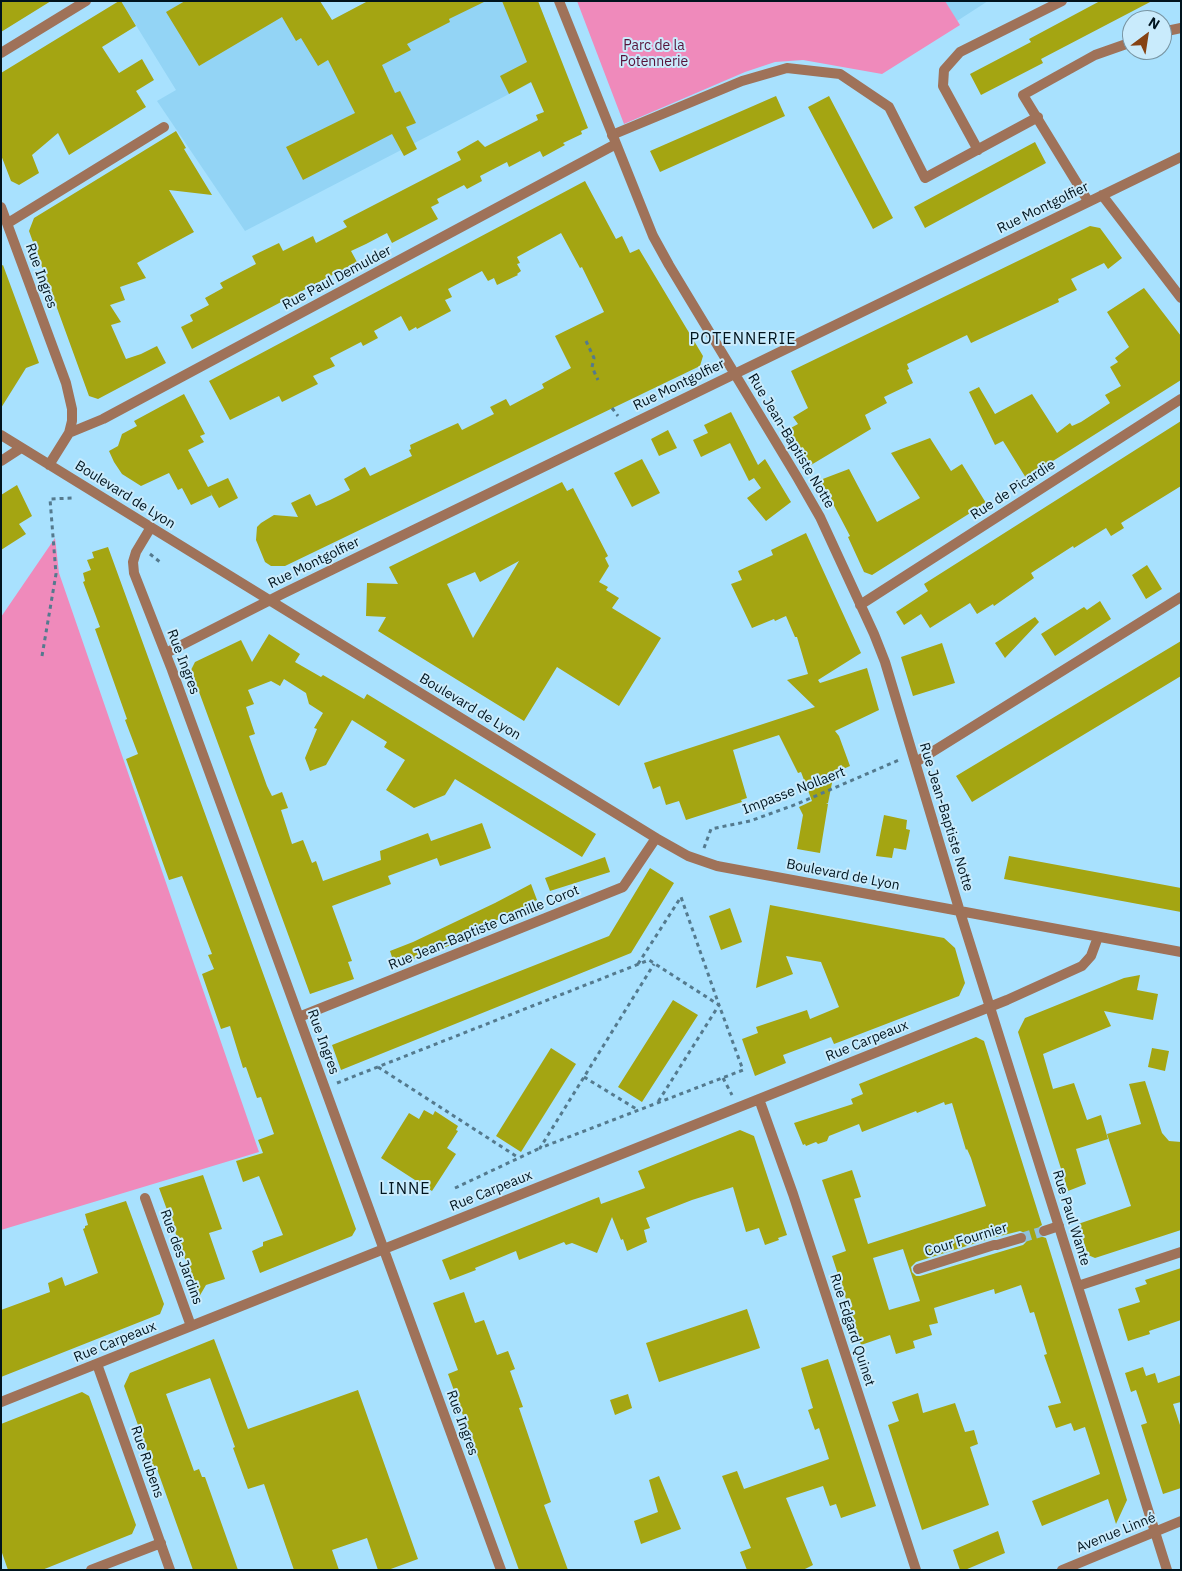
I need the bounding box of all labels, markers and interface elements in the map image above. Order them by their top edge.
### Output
north arrow [1122,10,1172,60]
text: N [1145,13,1163,33]
park label: Parc de la Potennerie [620,38,688,70]
street label: Rue Montgolfier [995,179,1091,237]
street label: Rue Ingres [21,241,61,311]
street label: Rue Paul Demulder [280,242,394,314]
district label: POTENNERIE [688,329,798,349]
street label: Rue Montgolfier [631,356,727,414]
street label: Rue Jean-Baptiste Notte [744,370,838,512]
street label: Rue de Picardie [967,456,1059,524]
street label: Boulevard de Lyon [72,457,178,533]
street label: Rue Montgolfier [266,534,362,592]
street label: Rue Ingres [163,627,203,697]
street label: Boulevard de Lyon [416,670,524,744]
street label: Rue Jean-Baptiste Notte [915,741,977,893]
street label: Impasse Nollaert [740,764,848,818]
street label: Boulevard de Lyon [785,856,901,894]
street label: Rue Jean-Baptiste Camille Corot [386,882,582,974]
street label: Rue Ingres [303,1007,343,1077]
street label: Rue Carpeaux [823,1017,911,1065]
street label: Rue Carpeaux [447,1167,535,1215]
street label: Rue Paul Wante [1048,1168,1094,1268]
district label: LINNE [379,1179,431,1199]
street label: Rue des Jardins [156,1207,206,1307]
street label: Cour Fournier [923,1219,1009,1261]
street label: Rue Edgard Quinet [826,1272,878,1388]
street label: Rue Carpeaux [71,1318,159,1366]
street label: Rue Ingres [442,1388,482,1458]
street label: Rue Rubens [127,1424,167,1500]
street label: Avenue Linné [1074,1509,1158,1557]

